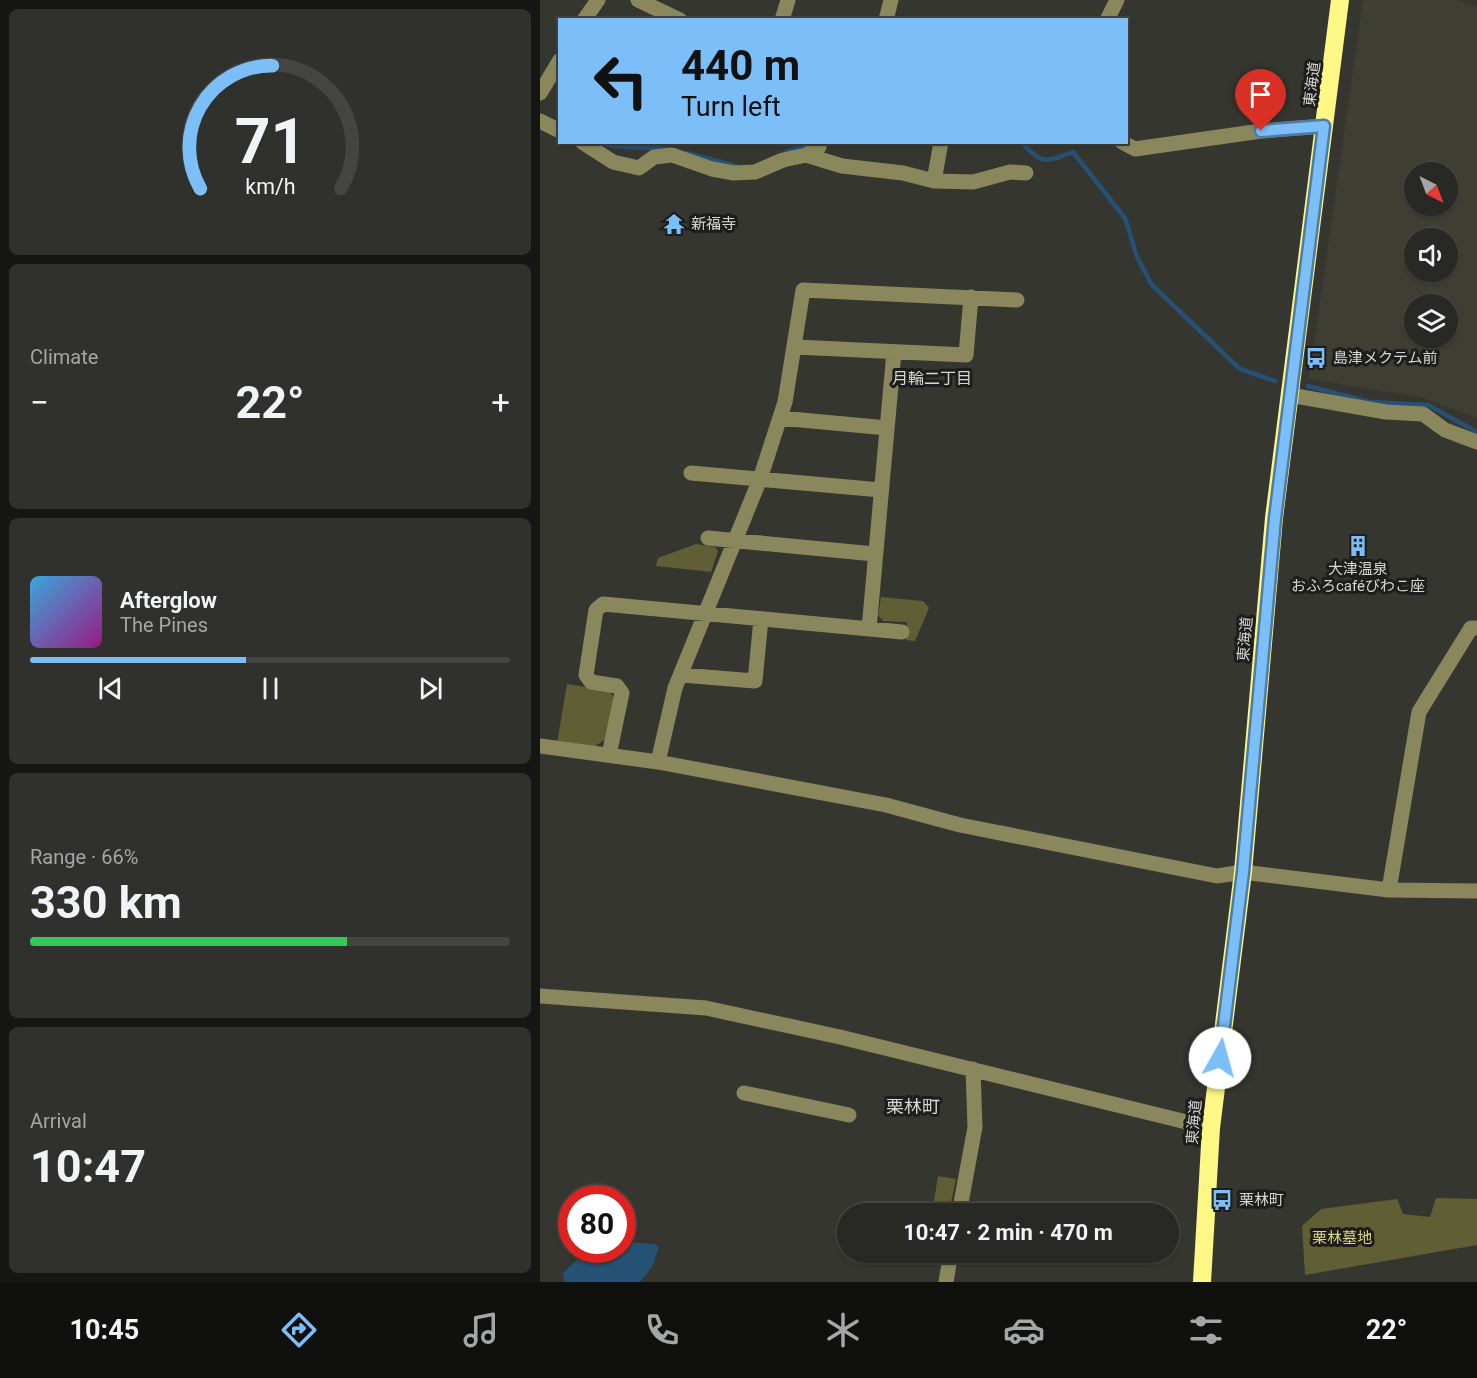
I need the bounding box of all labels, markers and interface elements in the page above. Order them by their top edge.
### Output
text: 440 m [681,41,800,90]
icon: left [582,42,660,120]
street label: 東海道 [1300,61,1324,107]
pin [1235,69,1286,131]
icon: arrive [1244,78,1277,111]
text: Turn left [681,91,781,123]
text: 71 [234,105,306,178]
north arrow [1404,162,1458,216]
map controls [1404,162,1458,348]
text: km/h [245,174,295,199]
temple icon: 新福寺 [662,212,686,236]
place label: 新福寺 [691,215,736,233]
button: sound [1404,228,1458,282]
button: layers [1404,294,1458,348]
text: Climate [30,345,98,369]
bus stop icon: 島津メクテム前 [1304,346,1328,370]
place label: 島津メクテム前 [1333,349,1438,367]
district label: 月輪二丁目 [892,369,972,388]
text: 22° [235,376,305,429]
text: − [30,383,49,422]
text: + [491,383,510,422]
building icon: 大津温泉 おふろcaféびわこ座 [1346,534,1370,558]
place label: 大津温泉 おふろcaféびわこ座 [1291,560,1425,595]
text: Afterglow [120,588,217,613]
text: The Pines [120,613,208,637]
street label: 東海道 [1234,616,1256,662]
icon: previous [94,672,127,705]
icon: pause [254,672,287,705]
icon: next [414,672,447,705]
text: Range · 66% [30,845,138,869]
text: 330 km [30,876,182,929]
position arrow [1188,1026,1252,1090]
district label: 栗林町 [886,1096,940,1117]
street label: 東海道 [1183,1099,1205,1145]
text: Arrival [30,1109,87,1133]
text: 10:47 [30,1140,146,1193]
speed limit sign: 80 [558,1185,636,1263]
bus stop icon: 栗林町 [1210,1188,1234,1212]
place label: 栗林町 [1239,1191,1284,1209]
text: 10:47 · 2 min · 470 m [903,1220,1113,1245]
park label: 栗林墓地 [1312,1229,1372,1247]
icon: directions [278,1309,320,1351]
icon: music [460,1309,502,1351]
icon: phone [641,1309,683,1351]
icon: climate [822,1309,864,1351]
icon: car [1003,1309,1045,1351]
icon: filters [1185,1309,1227,1351]
text: 10:45 [70,1314,139,1346]
text: 22° [1366,1314,1407,1346]

